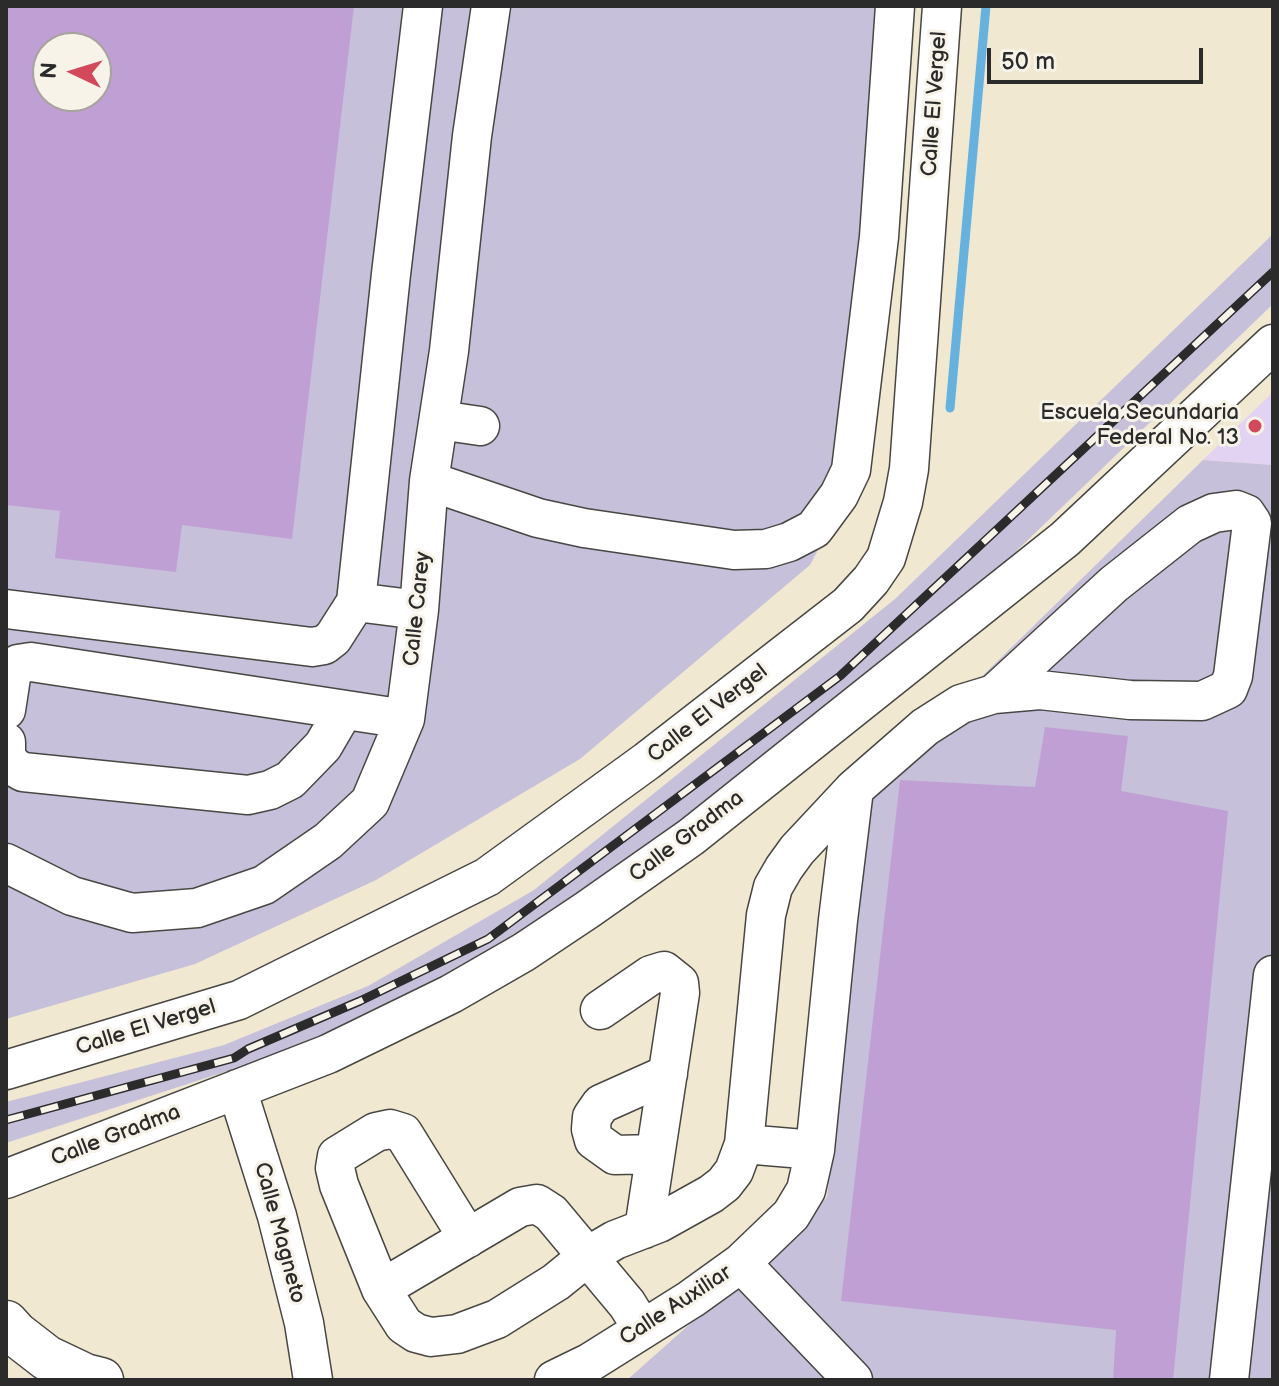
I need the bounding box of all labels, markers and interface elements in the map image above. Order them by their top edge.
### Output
street label: Calle El Vergel [917,31,953,177]
north arrow [32,32,112,112]
scale bar [991,32,1207,82]
text: 50 m [1001,47,1055,76]
text: N [36,61,64,80]
place label: Escuela Secundaria Federal No. 13 [1040,400,1239,452]
marker: Escuela Secundaria Federal No. 13 [1246,417,1264,435]
street label: Calle Carey [399,550,437,668]
street label: Calle El Vergel [643,659,773,769]
street label: Calle Gradma [625,785,749,889]
street label: Calle El Vergel [73,994,219,1062]
street label: Calle Gradma [48,1099,184,1173]
street label: Calle Magneto [247,1160,311,1306]
street label: Calle Auxiliar [615,1260,737,1352]

